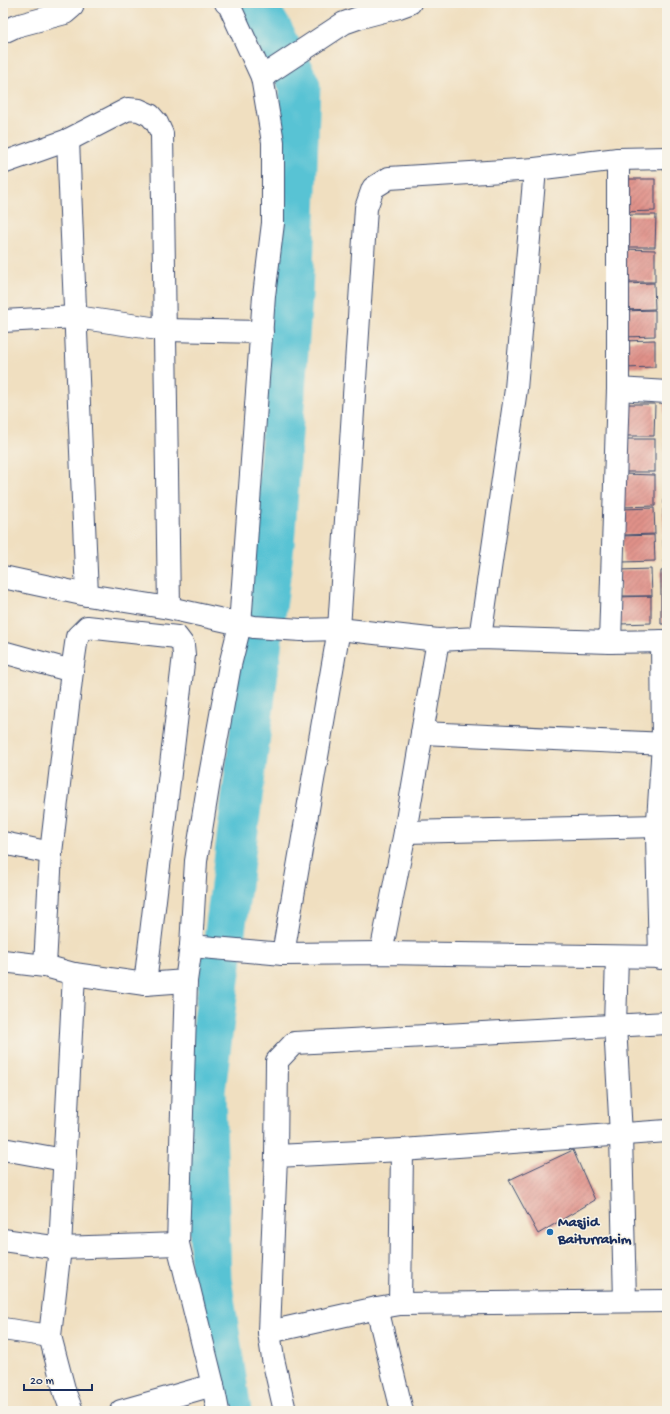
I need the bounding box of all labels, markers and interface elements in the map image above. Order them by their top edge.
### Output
place label: Masjid Baiturrahim [557,1214,632,1249]
marker: Masjid Baiturrahim [545,1227,555,1237]
scale bar [24,1366,92,1392]
text: 20 m [30,1375,55,1389]

